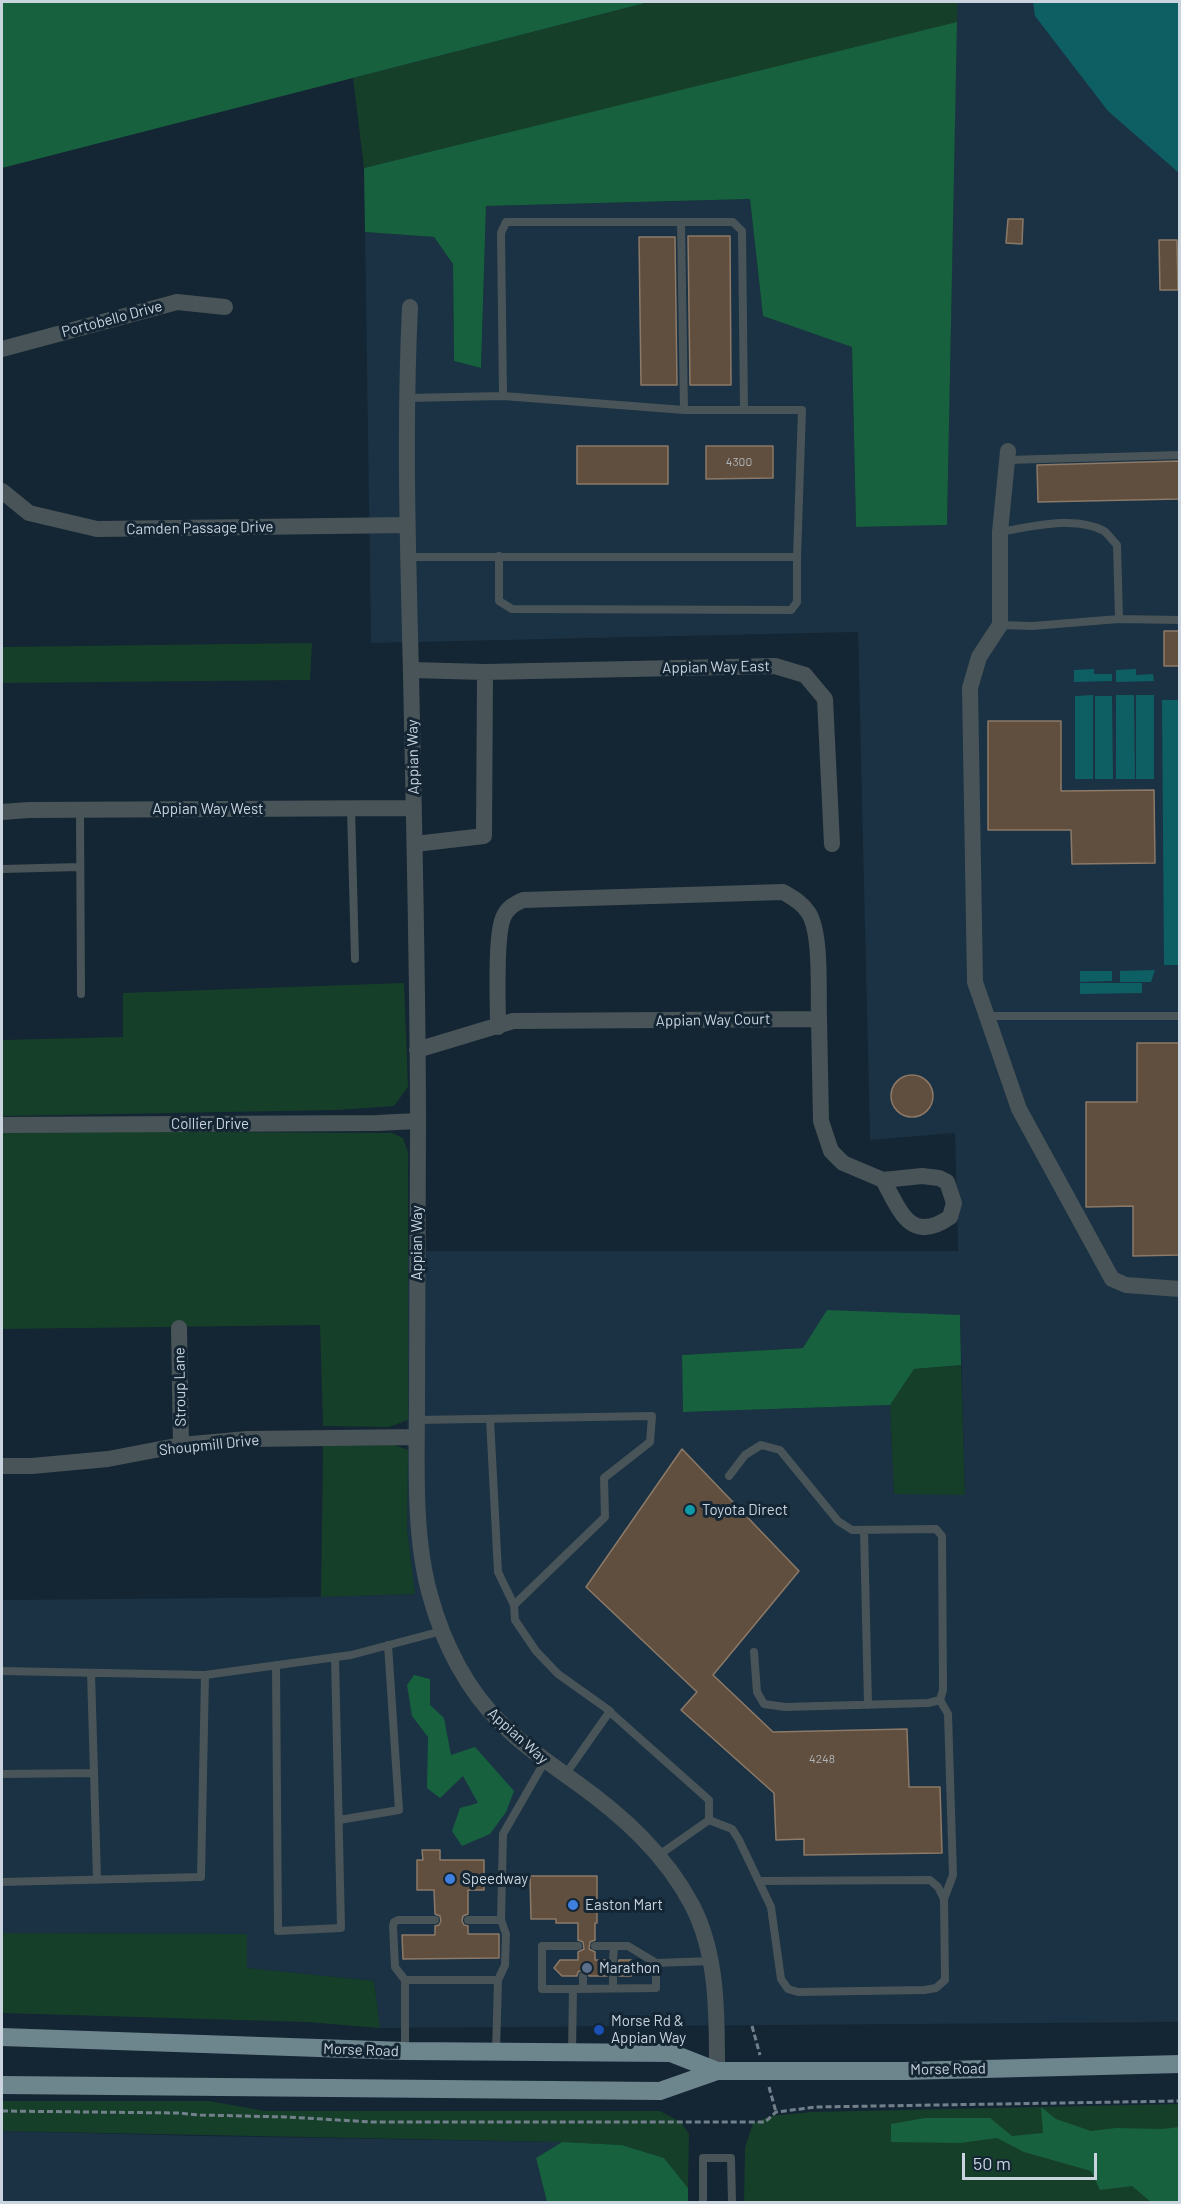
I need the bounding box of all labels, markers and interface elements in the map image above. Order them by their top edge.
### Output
street label: Portobello Drive [60,297,164,341]
house number: 4300 [726,455,752,469]
street label: Camden Passage Drive [126,518,274,538]
street label: Appian Way East [662,657,770,677]
street label: Appian Way [403,719,423,795]
street label: Appian Way West [152,800,264,818]
street label: Appian Way Court [656,1010,770,1030]
street label: Collier Drive [171,1115,249,1133]
street label: Appian Way [408,1205,426,1281]
street label: Stroup Lane [170,1347,190,1427]
street label: Shoupmill Drive [158,1431,260,1459]
place label: Toyota Direct [702,1501,788,1519]
marker: Toyota Direct [683,1503,697,1517]
street label: Appian Way [484,1704,552,1768]
house number: 4248 [809,1752,835,1766]
place label: Speedway [462,1870,528,1888]
marker: Speedway [443,1872,457,1886]
place label: Easton Mart [585,1896,663,1914]
marker: Easton Mart [566,1898,580,1912]
place label: Marathon [599,1959,660,1977]
marker: Marathon [580,1961,594,1975]
place label: Morse Rd & Appian Way [611,2012,686,2047]
marker: Morse Rd & Appian Way [592,2023,606,2037]
street label: Morse Road [323,2040,399,2060]
street label: Morse Road [910,2059,986,2079]
scale bar [965,2141,1100,2179]
text: 50 m [973,2152,1011,2174]

